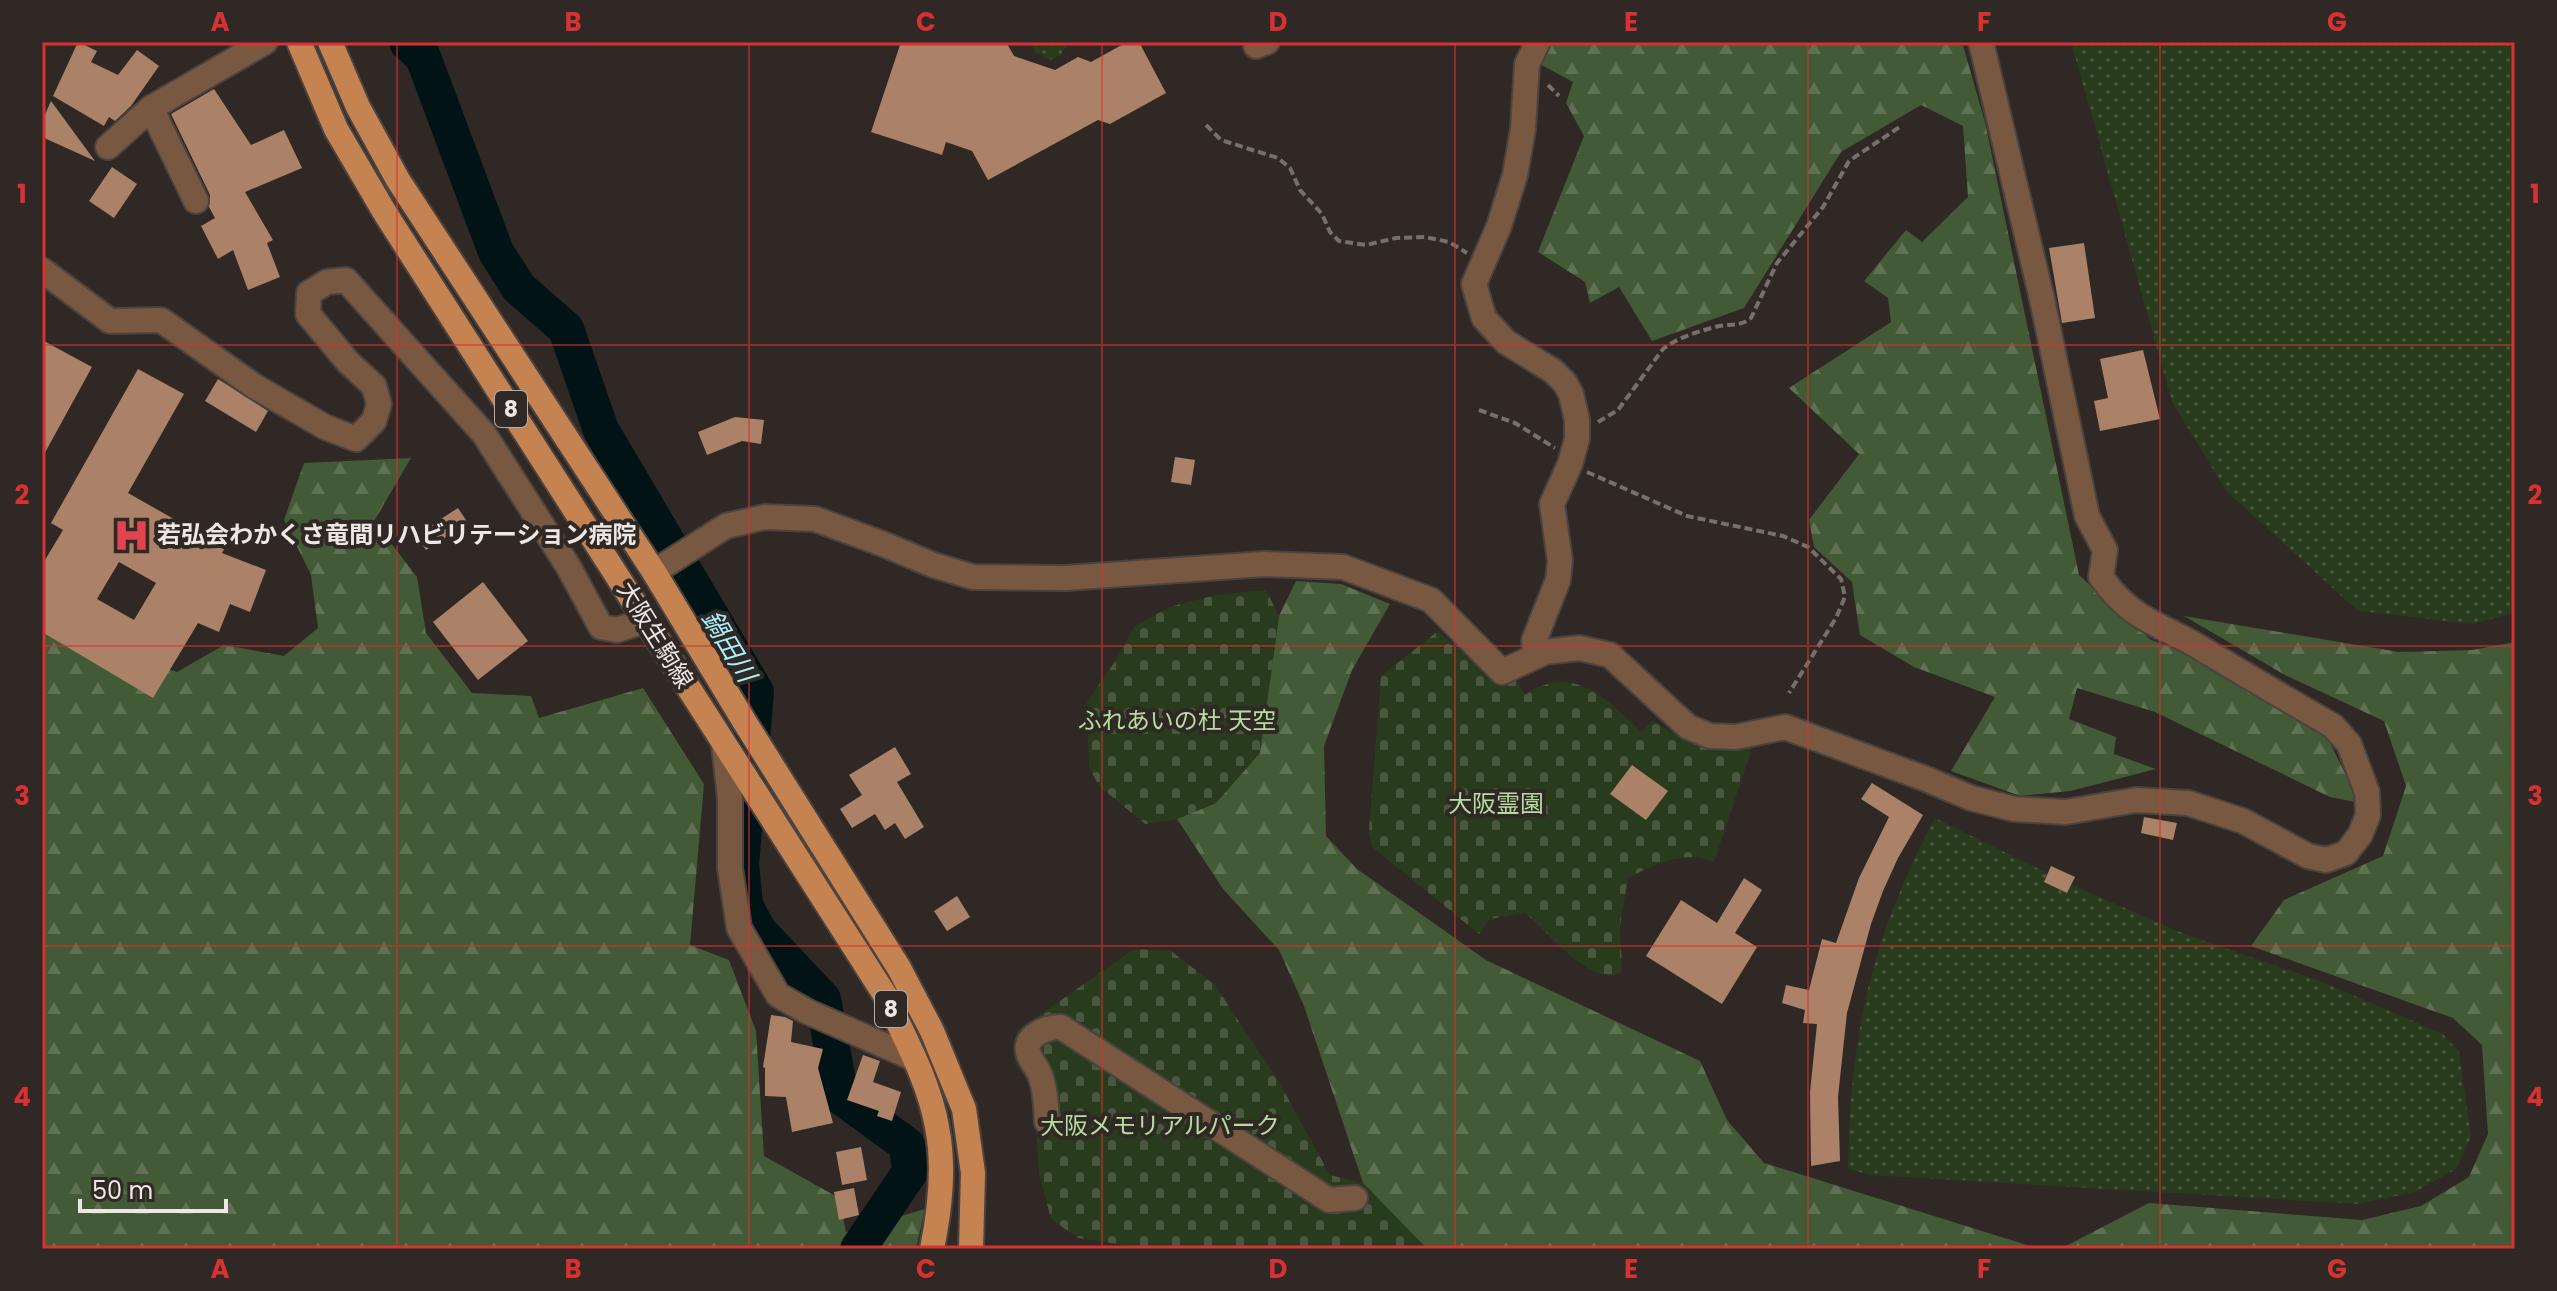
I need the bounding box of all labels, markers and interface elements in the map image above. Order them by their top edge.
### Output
text: A [210,4,230,40]
text: B [564,4,582,40]
text: C [916,4,936,40]
text: D [1269,4,1288,40]
text: E [1624,4,1638,40]
text: F [1977,4,1991,40]
text: G [2327,4,2347,40]
text: 1 [17,176,27,212]
text: 1 [2530,176,2540,212]
road number: 8 [495,391,527,427]
text: 2 [15,477,30,513]
text: 2 [2528,477,2543,513]
hospital icon: 若弘会わかくさ竜間リハビリテーション病院 [112,516,150,554]
place label: 若弘会わかくさ竜間リハビリテーション病院 [157,518,637,551]
street label: 大阪生駒線 [610,575,701,694]
water label: 鍋田川 [693,603,766,691]
park label: ふれあいの杜 天空 [1078,704,1276,737]
text: 3 [14,778,30,814]
text: 3 [2527,778,2543,814]
park label: 大阪霊園 [1448,787,1544,820]
road number: 8 [875,991,907,1027]
text: 4 [13,1079,31,1115]
text: 4 [2526,1079,2544,1115]
park label: 大阪メモリアルパーク [1040,1109,1280,1142]
scale bar [80,1163,226,1213]
text: 50 m [92,1174,153,1207]
text: A [210,1251,230,1287]
text: B [564,1251,582,1287]
text: C [916,1251,936,1287]
text: D [1269,1251,1288,1287]
text: E [1624,1251,1638,1287]
text: F [1977,1251,1991,1287]
text: G [2327,1251,2347,1287]

